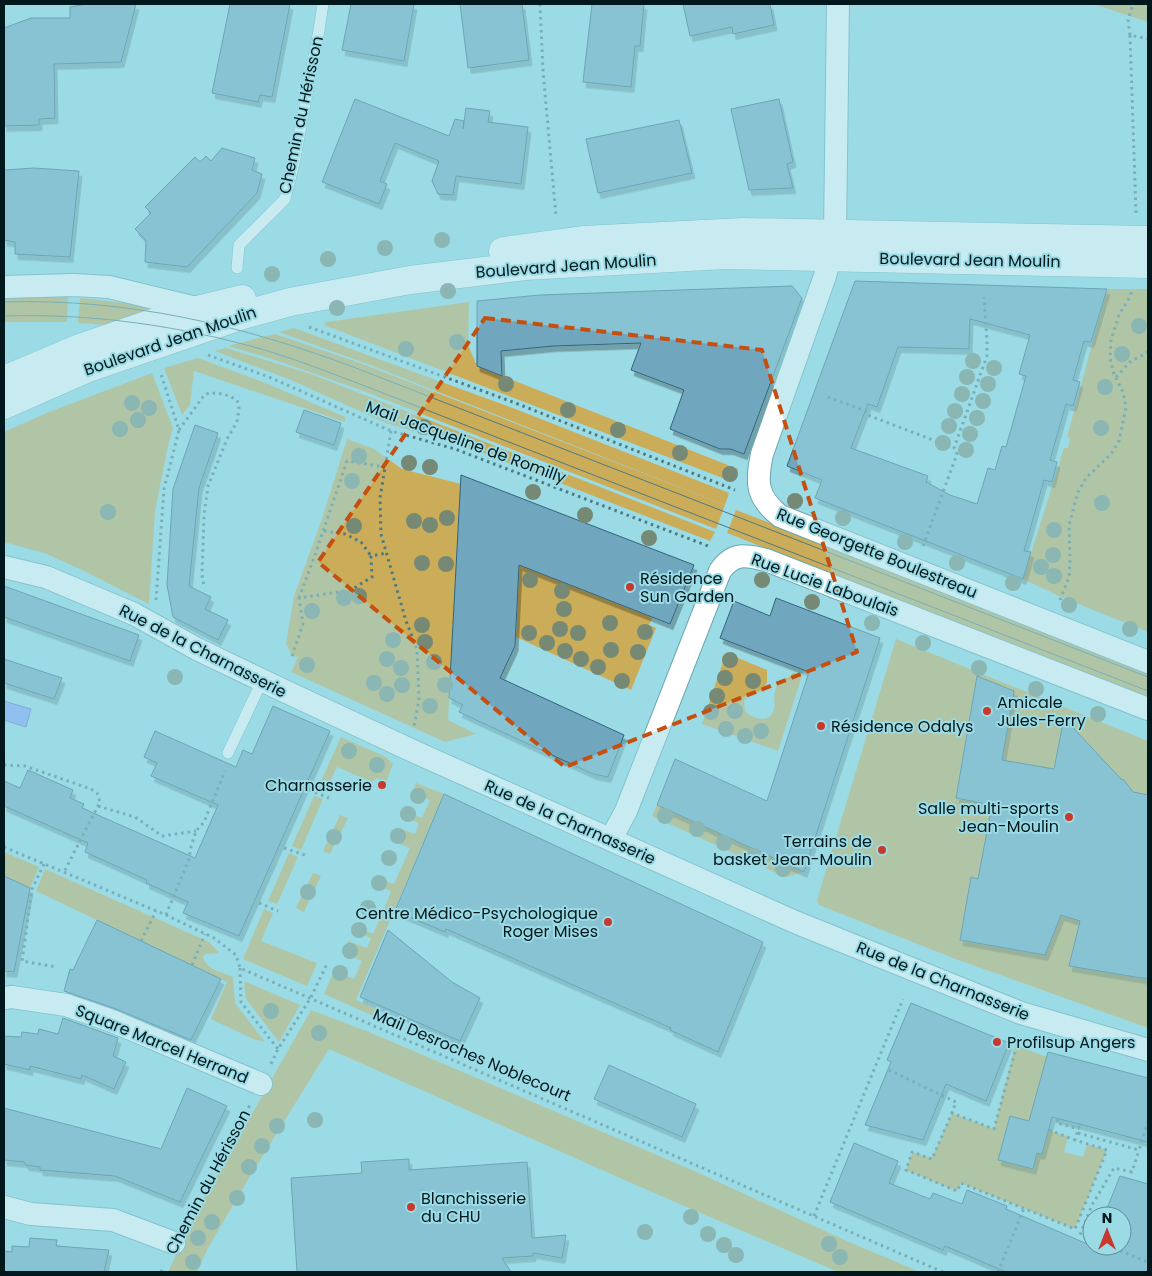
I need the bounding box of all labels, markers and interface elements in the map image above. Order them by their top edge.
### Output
street label: Chemin du Hérisson [273,34,329,196]
street label: Boulevard Jean Moulin [879,247,1061,273]
street label: Boulevard Jean Moulin [475,248,657,284]
street label: Boulevard Jean Moulin [81,301,259,381]
street label: Mail Jacqueline de Romilly [363,395,569,489]
street label: Rue Georgette Boulestreau [773,502,981,604]
street label: Rue Lucie Laboulais [748,548,902,622]
place label: Résidence Sun Garden [640,567,734,608]
marker: Résidence Sun Garden [624,581,636,593]
street label: Rue de la Charnasserie [115,599,291,703]
place label: Amicale Jules-Ferry [997,691,1086,732]
marker: Amicale Jules-Ferry [981,705,993,717]
place label: Résidence Odalys [831,715,973,738]
marker: Résidence Odalys [815,720,827,732]
place label: Charnasserie [265,774,372,797]
street label: Rue de la Charnasserie [481,774,659,870]
marker: Charnasserie [376,779,388,791]
place label: Salle multi-sports Jean-Moulin [918,797,1059,838]
marker: Salle multi-sports Jean-Moulin [1063,811,1075,823]
place label: Terrains de basket Jean-Moulin [713,830,872,871]
marker: Terrains de basket Jean-Moulin [876,844,888,856]
place label: Centre Médico-Psychologique Roger Mises [356,902,598,943]
marker: Centre Médico-Psychologique Roger Mises [602,916,614,928]
street label: Rue de la Charnasserie [853,936,1033,1026]
street label: Square Marcel Herrand [72,999,252,1089]
street label: Mail Desroches Noblecourt [369,1003,575,1107]
place label: Profilsup Angers [1007,1031,1135,1054]
marker: Profilsup Angers [991,1036,1003,1048]
street label: Chemin du Hérisson [160,1106,256,1258]
place label: Blanchisserie du CHU [421,1187,526,1228]
marker: Blanchisserie du CHU [405,1201,417,1213]
north arrow [1082,1206,1132,1256]
text: N [1102,1208,1112,1228]

